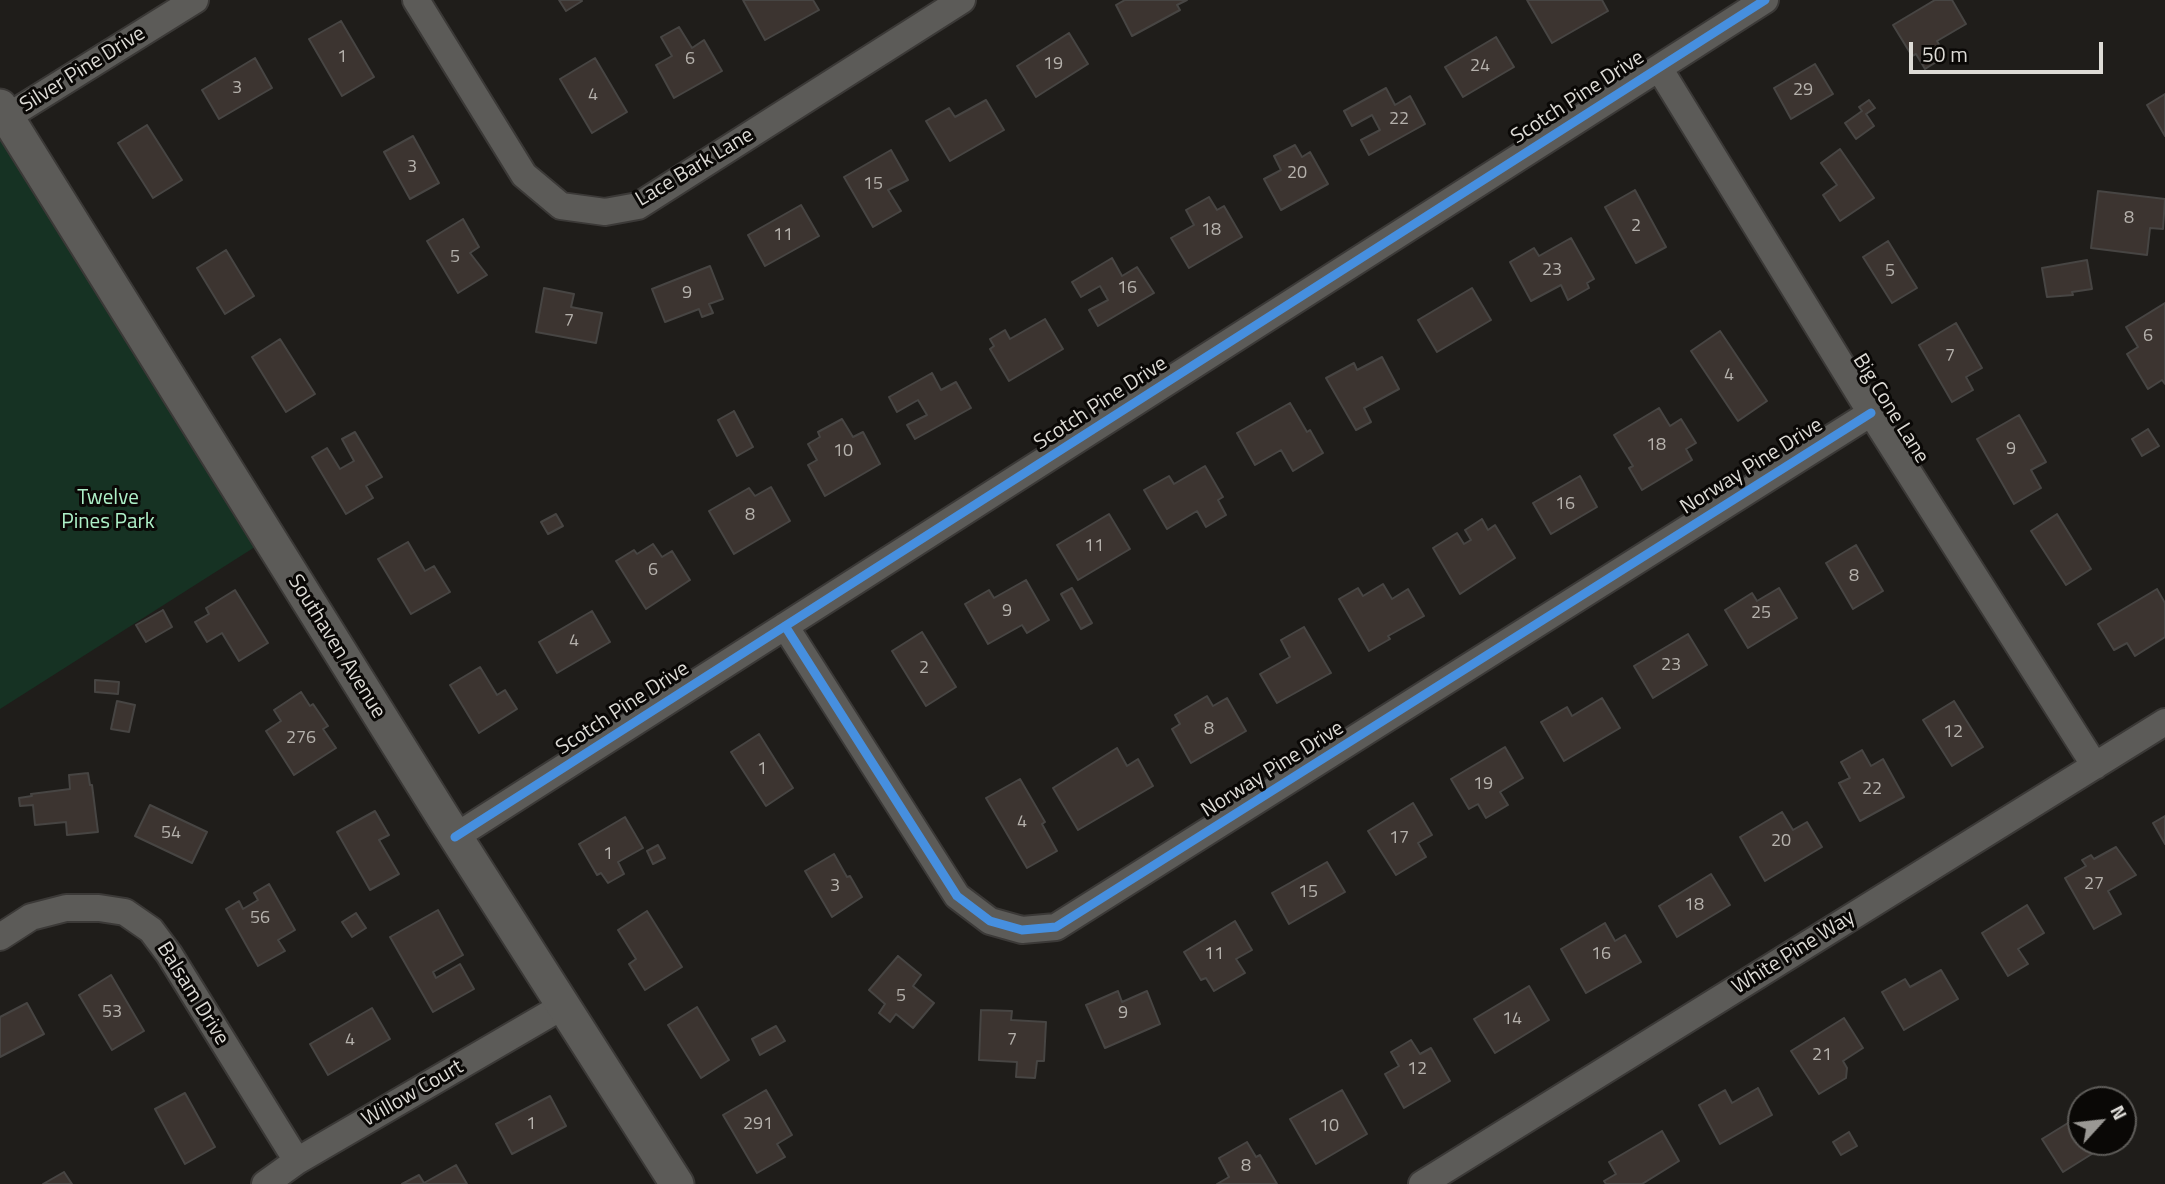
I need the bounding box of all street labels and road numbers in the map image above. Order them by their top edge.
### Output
street label: Silver Pine Drive [16,22,150,118]
street label: Scotch Pine Drive [1507,46,1649,150]
street label: Lace Bark Lane [632,123,758,213]
street label: Big Cone Lane [1846,350,1934,468]
street label: Scotch Pine Drive [1030,352,1172,456]
street label: Norway Pine Drive [1676,413,1828,521]
street label: Southaven Avenue [282,570,390,724]
street label: Scotch Pine Drive [552,657,694,761]
street label: Norway Pine Drive [1197,716,1349,824]
street label: White Pine Way [1728,905,1860,1001]
street label: Balsam Drive [150,938,234,1050]
street label: Willow Court [358,1055,468,1133]

